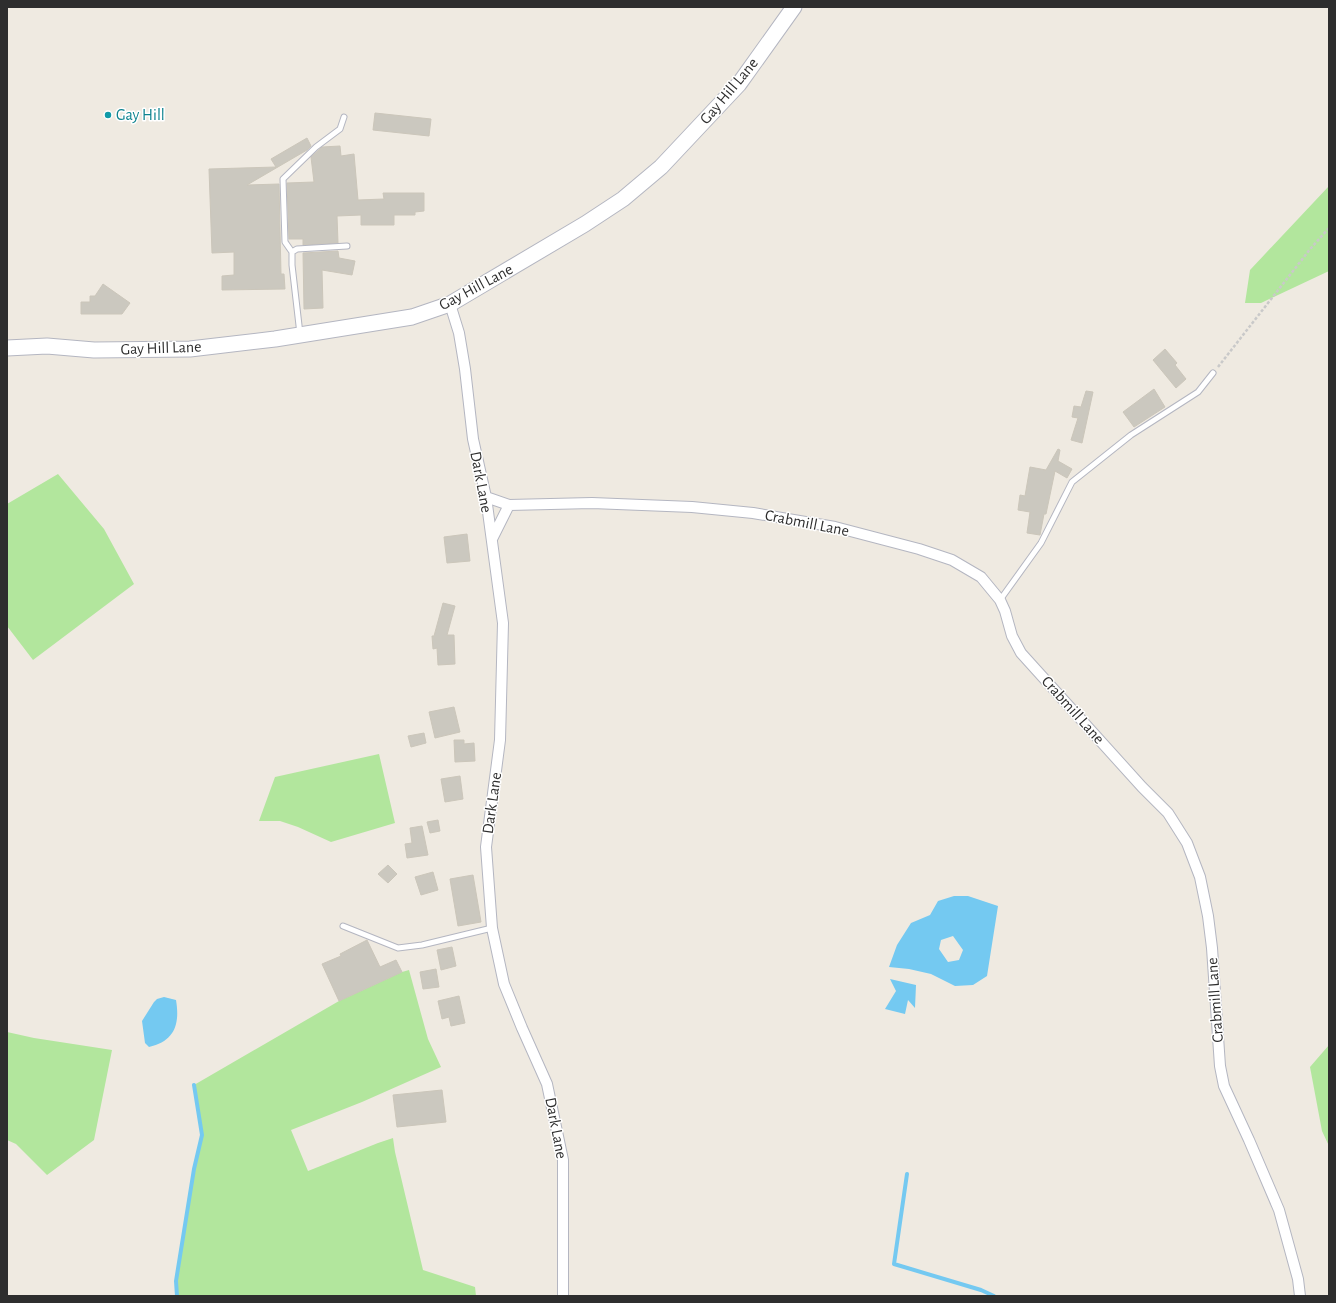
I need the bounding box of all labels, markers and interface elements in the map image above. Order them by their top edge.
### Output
street label: Gay Hill Lane [697,55,762,128]
place label: Gay Hill [116,107,165,124]
marker: Gay Hill [103,110,113,120]
street label: Gay Hill Lane [436,261,516,314]
street label: Gay Hill Lane [120,339,202,358]
street label: Dark Lane [467,450,495,514]
street label: Crabmill Lane [764,507,850,539]
street label: Crabmill Lane [1039,673,1107,747]
street label: Dark Lane [480,771,504,835]
street label: Crabmill Lane [1204,957,1226,1043]
street label: Dark Lane [542,1096,570,1160]

